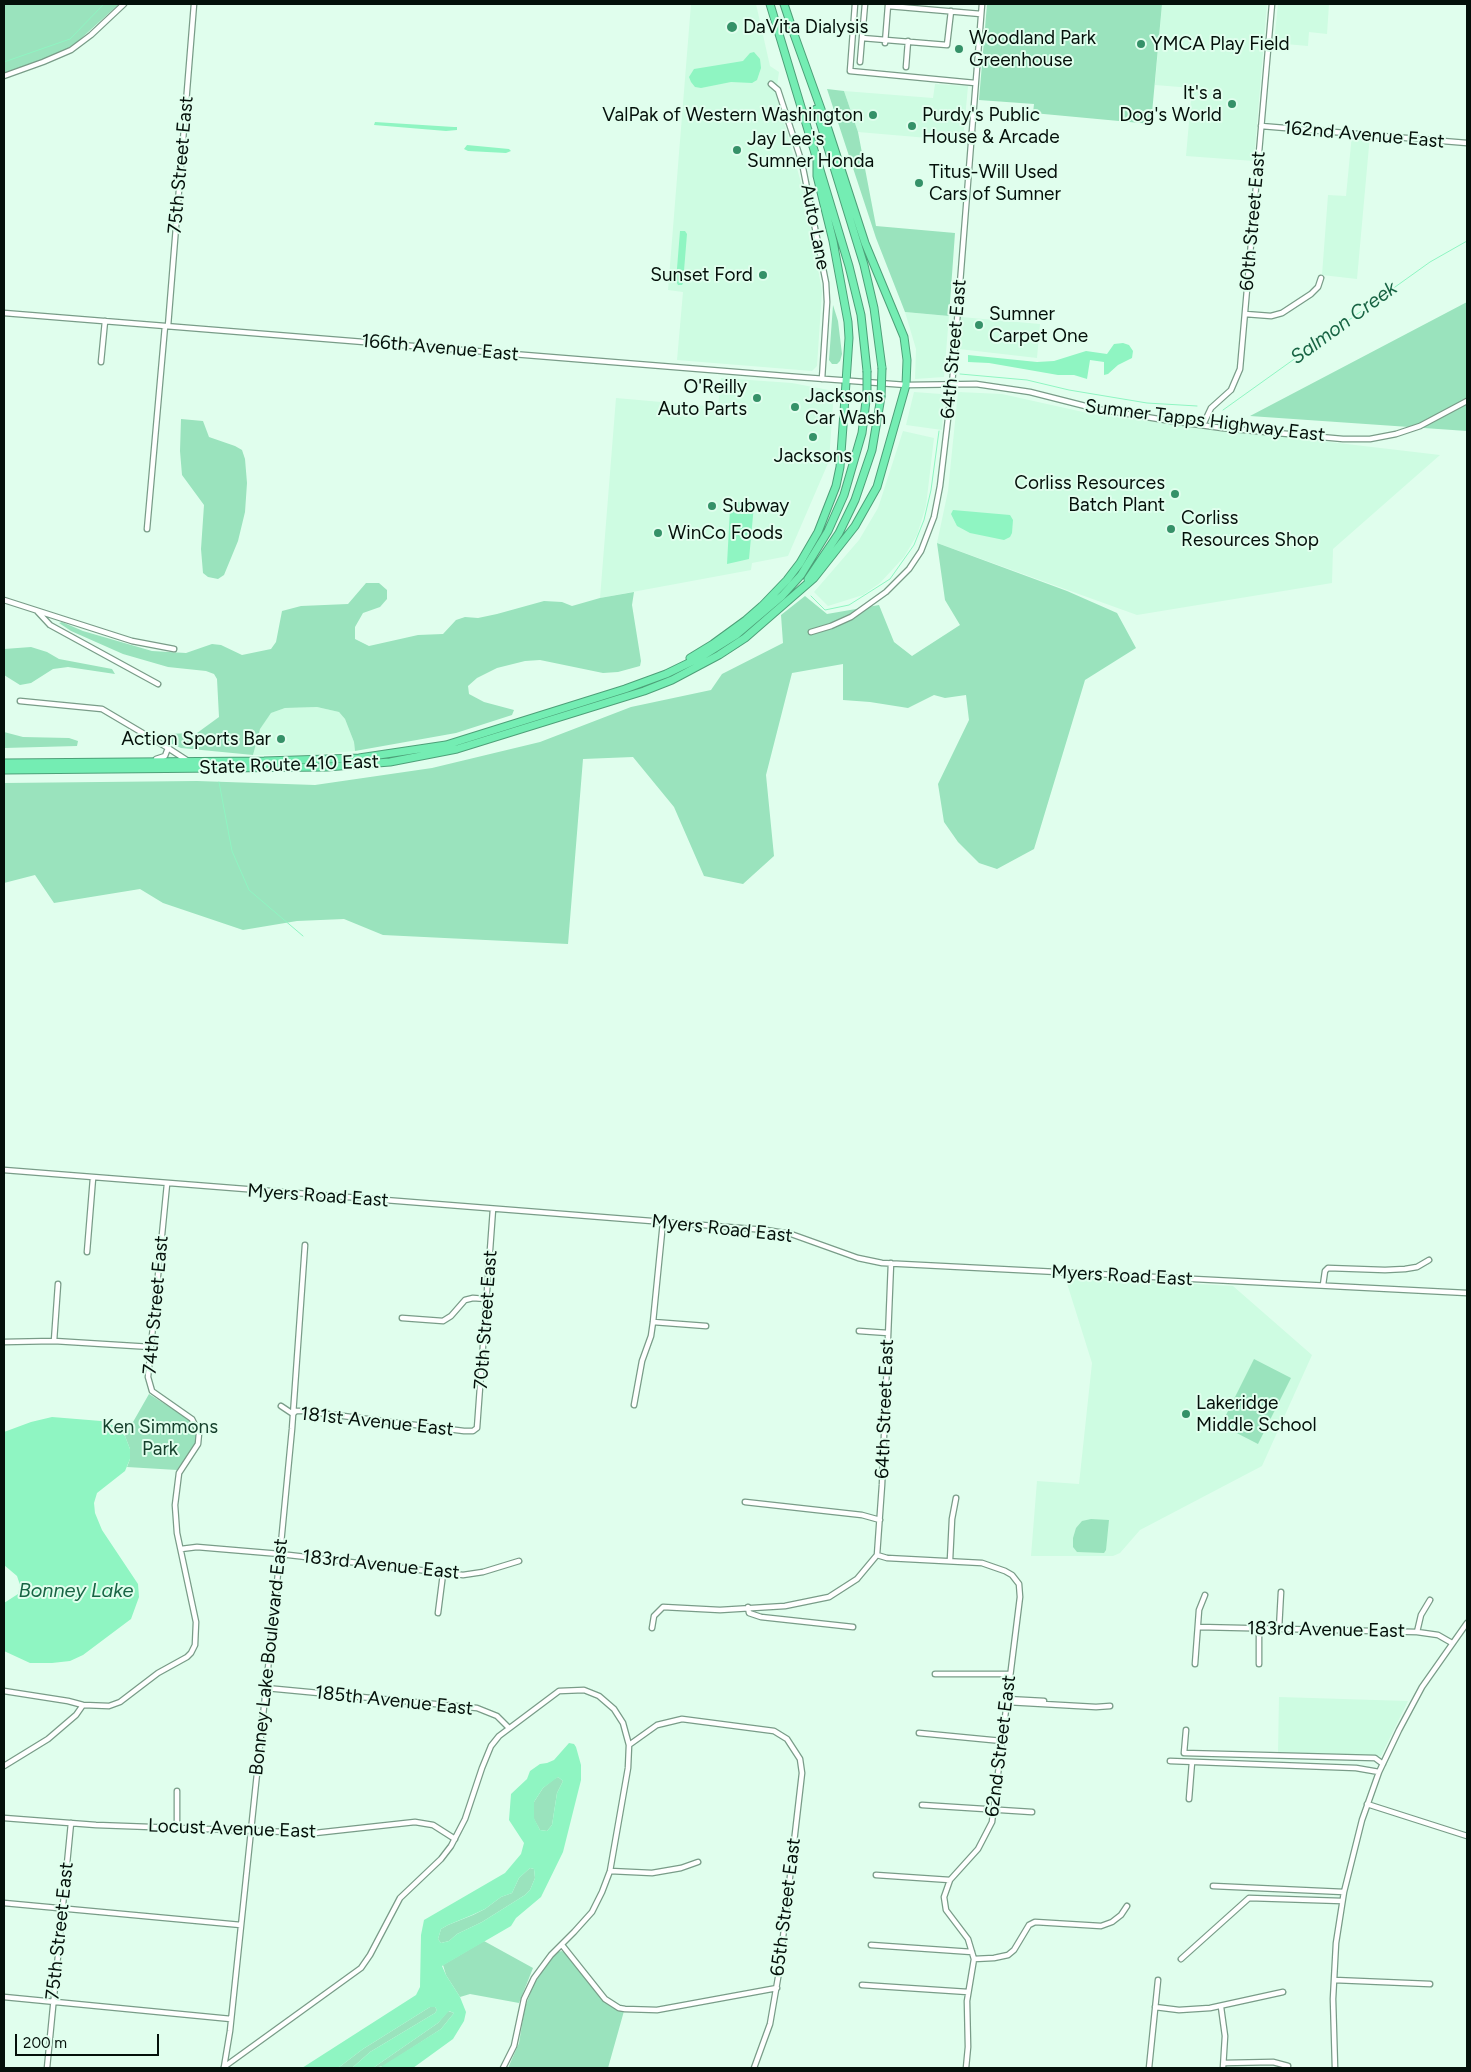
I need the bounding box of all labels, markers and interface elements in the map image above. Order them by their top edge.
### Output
place label: DaVita Dialysis [743,16,868,38]
marker: DaVita Dialysis [725,20,739,34]
place label: Woodland Park Greenhouse [969,27,1096,71]
place label: YMCA Play Field [1151,33,1290,55]
marker: YMCA Play Field [1135,38,1147,50]
marker: Woodland Park Greenhouse [953,43,965,55]
place label: It's a Dog's World [1119,82,1222,126]
street label: 75th Street East [164,95,198,235]
marker: It's a Dog's World [1226,98,1238,110]
place label: ValPak of Western Washington [602,104,863,126]
place label: Purdy's Public House & Arcade [922,104,1060,148]
marker: ValPak of Western Washington [867,109,879,121]
street label: 162nd Avenue East [1283,117,1445,153]
marker: Purdy's Public House & Arcade [906,120,918,132]
place label: Jay Lee's Sumner Honda [747,128,874,172]
marker: Jay Lee's Sumner Honda [731,144,743,156]
street label: 60th Street East [1236,150,1270,292]
place label: Titus-Will Used Cars of Sumner [929,161,1061,205]
marker: Titus-Will Used Cars of Sumner [913,177,925,189]
street label: Auto Lane [796,182,834,272]
place label: Sunset Ford [650,264,753,286]
marker: Sunset Ford [757,269,769,281]
water label: Salmon Creek [1286,276,1402,370]
street label: 64th Street East [937,278,971,420]
place label: Sumner Carpet One [989,303,1088,347]
marker: Sumner Carpet One [973,319,985,331]
street label: 166th Avenue East [360,330,520,366]
place label: O'Reilly Auto Parts [658,376,747,420]
place label: Jacksons Car Wash [805,385,886,429]
marker: O'Reilly Auto Parts [751,392,763,404]
street label: Sumner Tapps Highway East [1084,395,1326,447]
marker: Jacksons Car Wash [789,401,801,413]
marker: Jacksons [807,431,819,443]
place label: Jacksons [774,445,852,467]
place label: Corliss Resources Batch Plant [1014,472,1165,516]
marker: Corliss Resources Batch Plant [1169,488,1181,500]
place label: Subway [722,495,789,517]
marker: Subway [706,500,718,512]
place label: Corliss Resources Shop [1181,507,1319,551]
place label: WinCo Foods [668,522,783,544]
marker: Corliss Resources Shop [1165,523,1177,535]
marker: WinCo Foods [652,527,664,539]
place label: Action Sports Bar [121,728,271,750]
marker: Action Sports Bar [275,733,287,745]
street label: State Route 410 East [199,750,379,780]
street label: Myers Road East [247,1180,389,1212]
street label: Myers Road East [650,1210,794,1248]
street label: 74th Street East [139,1235,173,1375]
street label: 70th Street East [470,1250,502,1390]
street label: Myers Road East [1051,1261,1193,1291]
street label: 64th Street East [871,1339,899,1479]
place label: Lakeridge Middle School [1196,1392,1317,1436]
street label: 181st Avenue East [299,1403,455,1441]
marker: Lakeridge Middle School [1180,1408,1192,1420]
park label: Ken Simmons Park [102,1416,218,1460]
street label: Bonney Lake Boulevard East [245,1537,293,1777]
street label: 183rd Avenue East [301,1545,461,1585]
water label: Bonney Lake [18,1579,134,1603]
street label: 183rd Avenue East [1247,1617,1405,1643]
street label: 62nd Street East [981,1674,1021,1818]
street label: 185th Avenue East [314,1681,474,1721]
street label: Locust Avenue East [147,1815,317,1843]
street label: 65th Street East [766,1837,806,1977]
street label: 75th Street East [41,1861,79,2001]
scale bar [18,2024,161,2056]
text: 200 m [23,2034,67,2052]

